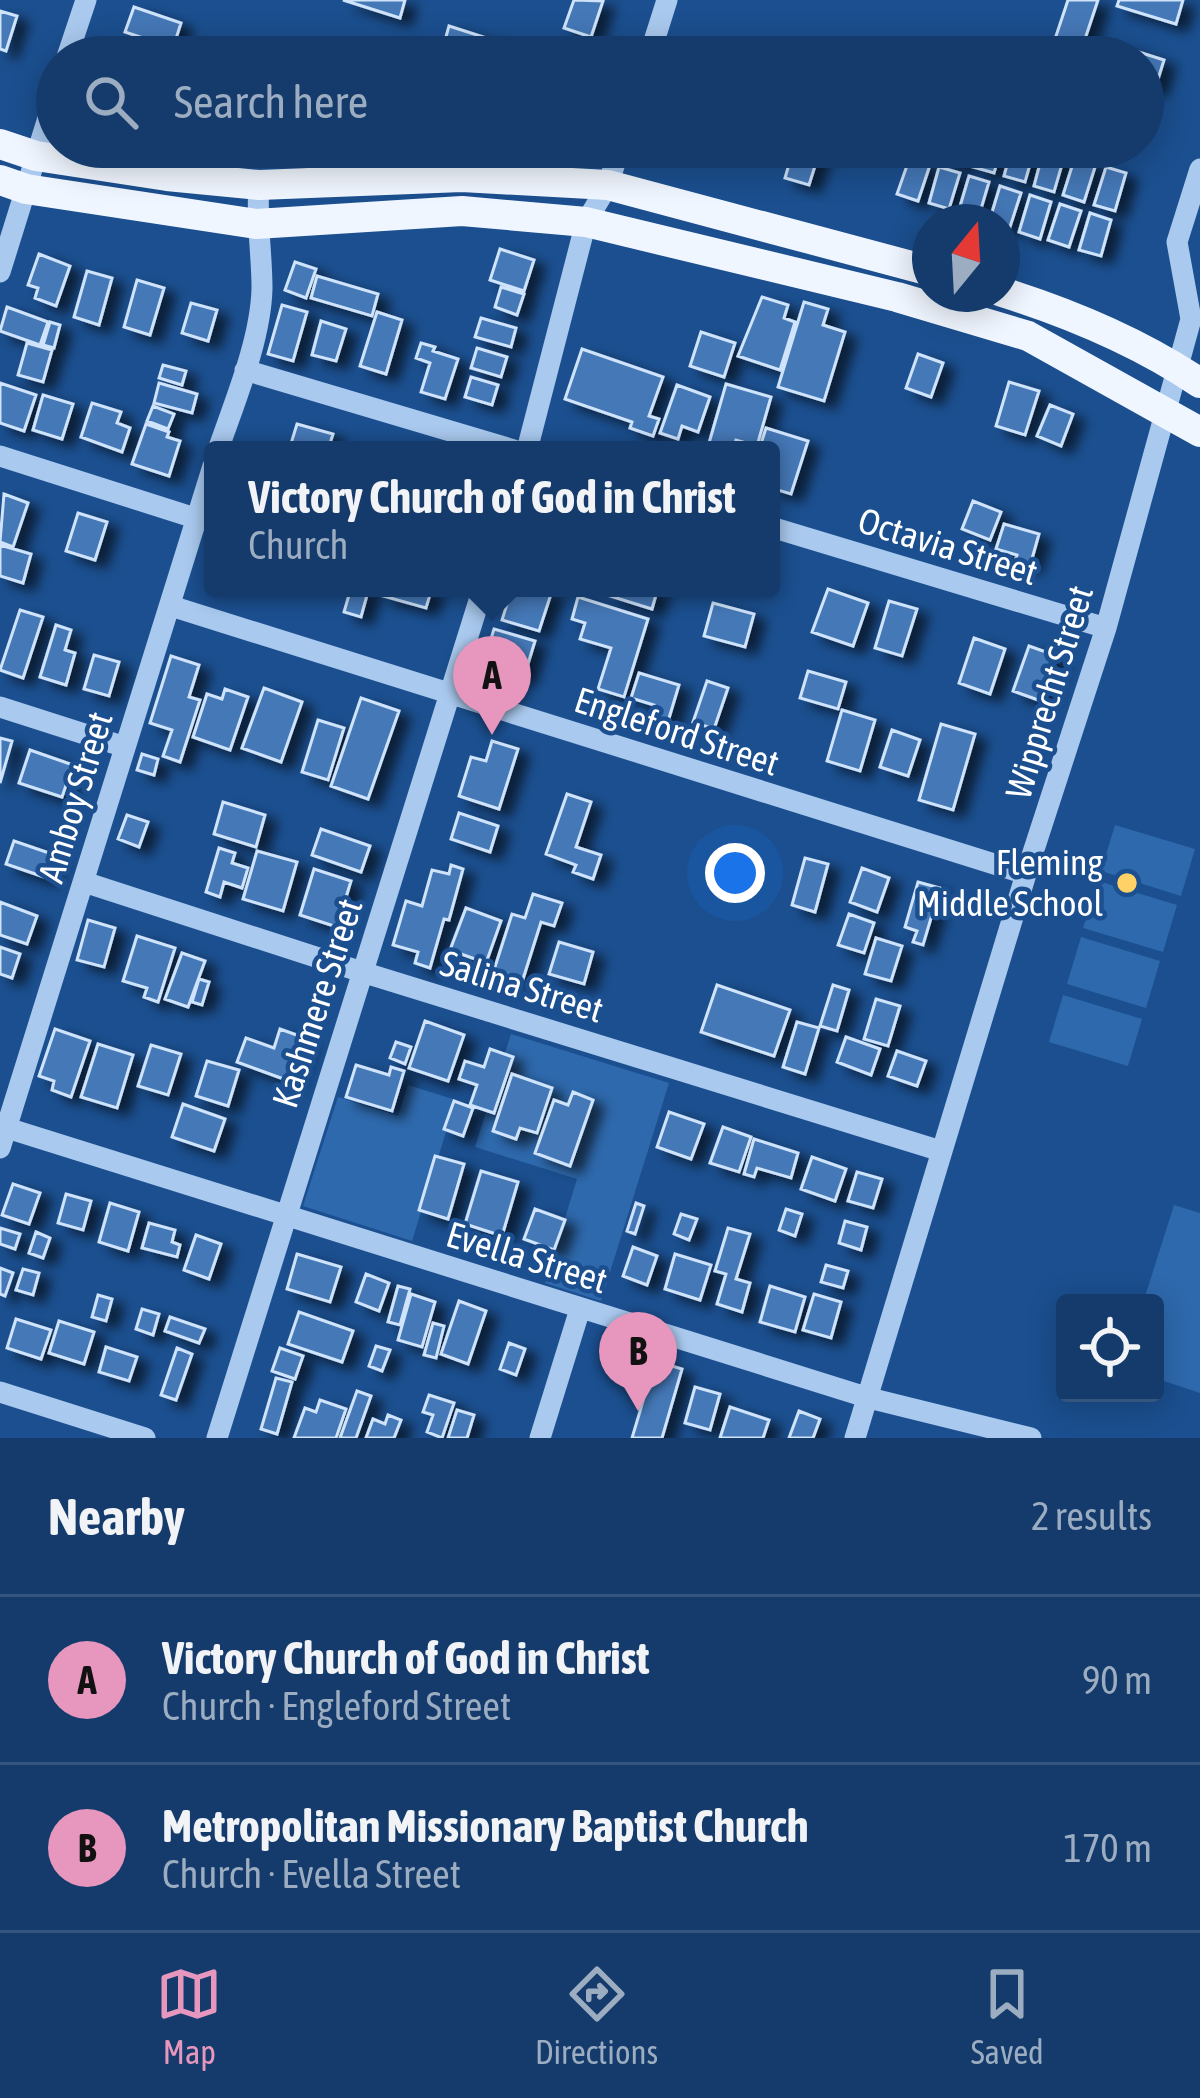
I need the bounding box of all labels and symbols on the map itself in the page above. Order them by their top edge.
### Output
north arrow [912,204,1020,312]
street label: Octavia Street [853,499,1043,593]
street label: Wipprecht Street [997,580,1101,804]
pin: A [453,636,531,735]
street label: Engleford Street [570,678,784,784]
street label: Amboy Street [29,707,121,887]
place label: Fleming Middle School [917,841,1104,924]
your location [705,843,765,903]
marker: Fleming Middle School [1114,870,1140,896]
street label: Kashmere Street [264,893,370,1113]
street label: Salina Street [436,941,608,1031]
street label: Evella Street [442,1213,612,1301]
pin: B [599,1312,677,1411]

